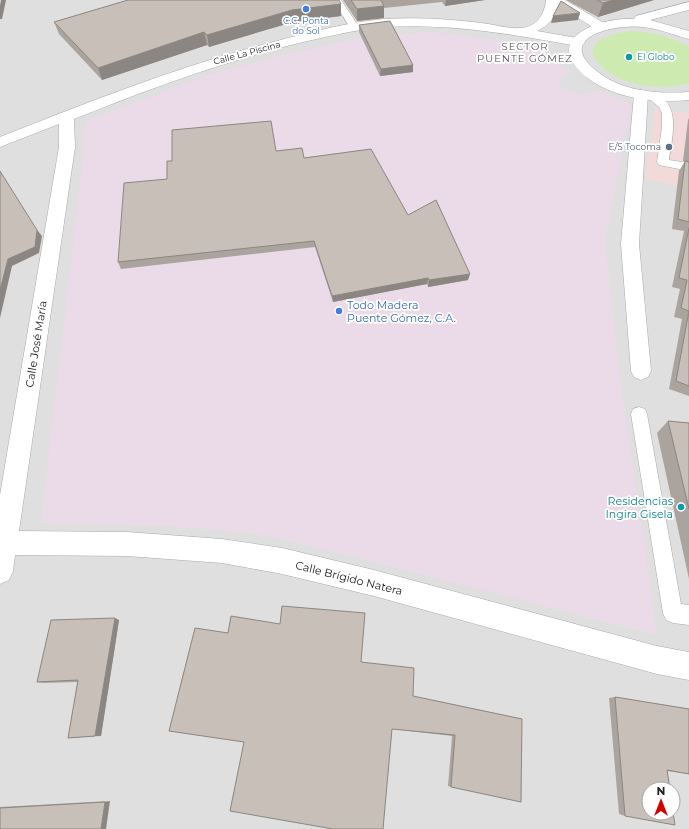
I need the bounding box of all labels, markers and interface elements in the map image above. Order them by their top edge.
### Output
marker: C.C. Ponta do Sol [301,4,311,14]
place label: C.C. Ponta do Sol [283,15,329,36]
street label: Calle La Piscina [212,38,282,67]
district label: SECTOR PUENTE GÓMEZ [477,40,573,65]
place label: El Globo [637,51,675,62]
marker: El Globo [624,52,634,62]
place label: E/S Tocoma [608,141,661,152]
marker: E/S Tocoma [664,142,674,152]
place label: Todo Madera Puente Gómez, C.A. [347,298,456,325]
street label: Calle José María [22,300,50,388]
marker: Todo Madera Puente Gómez, C.A. [334,306,344,316]
place label: Residencias Ingira Gisela [605,494,674,521]
marker: Residencias Ingira Gisela [676,502,686,512]
street label: Calle Brígido Natera [294,558,404,598]
north arrow [641,781,681,821]
text: N [657,784,665,798]

